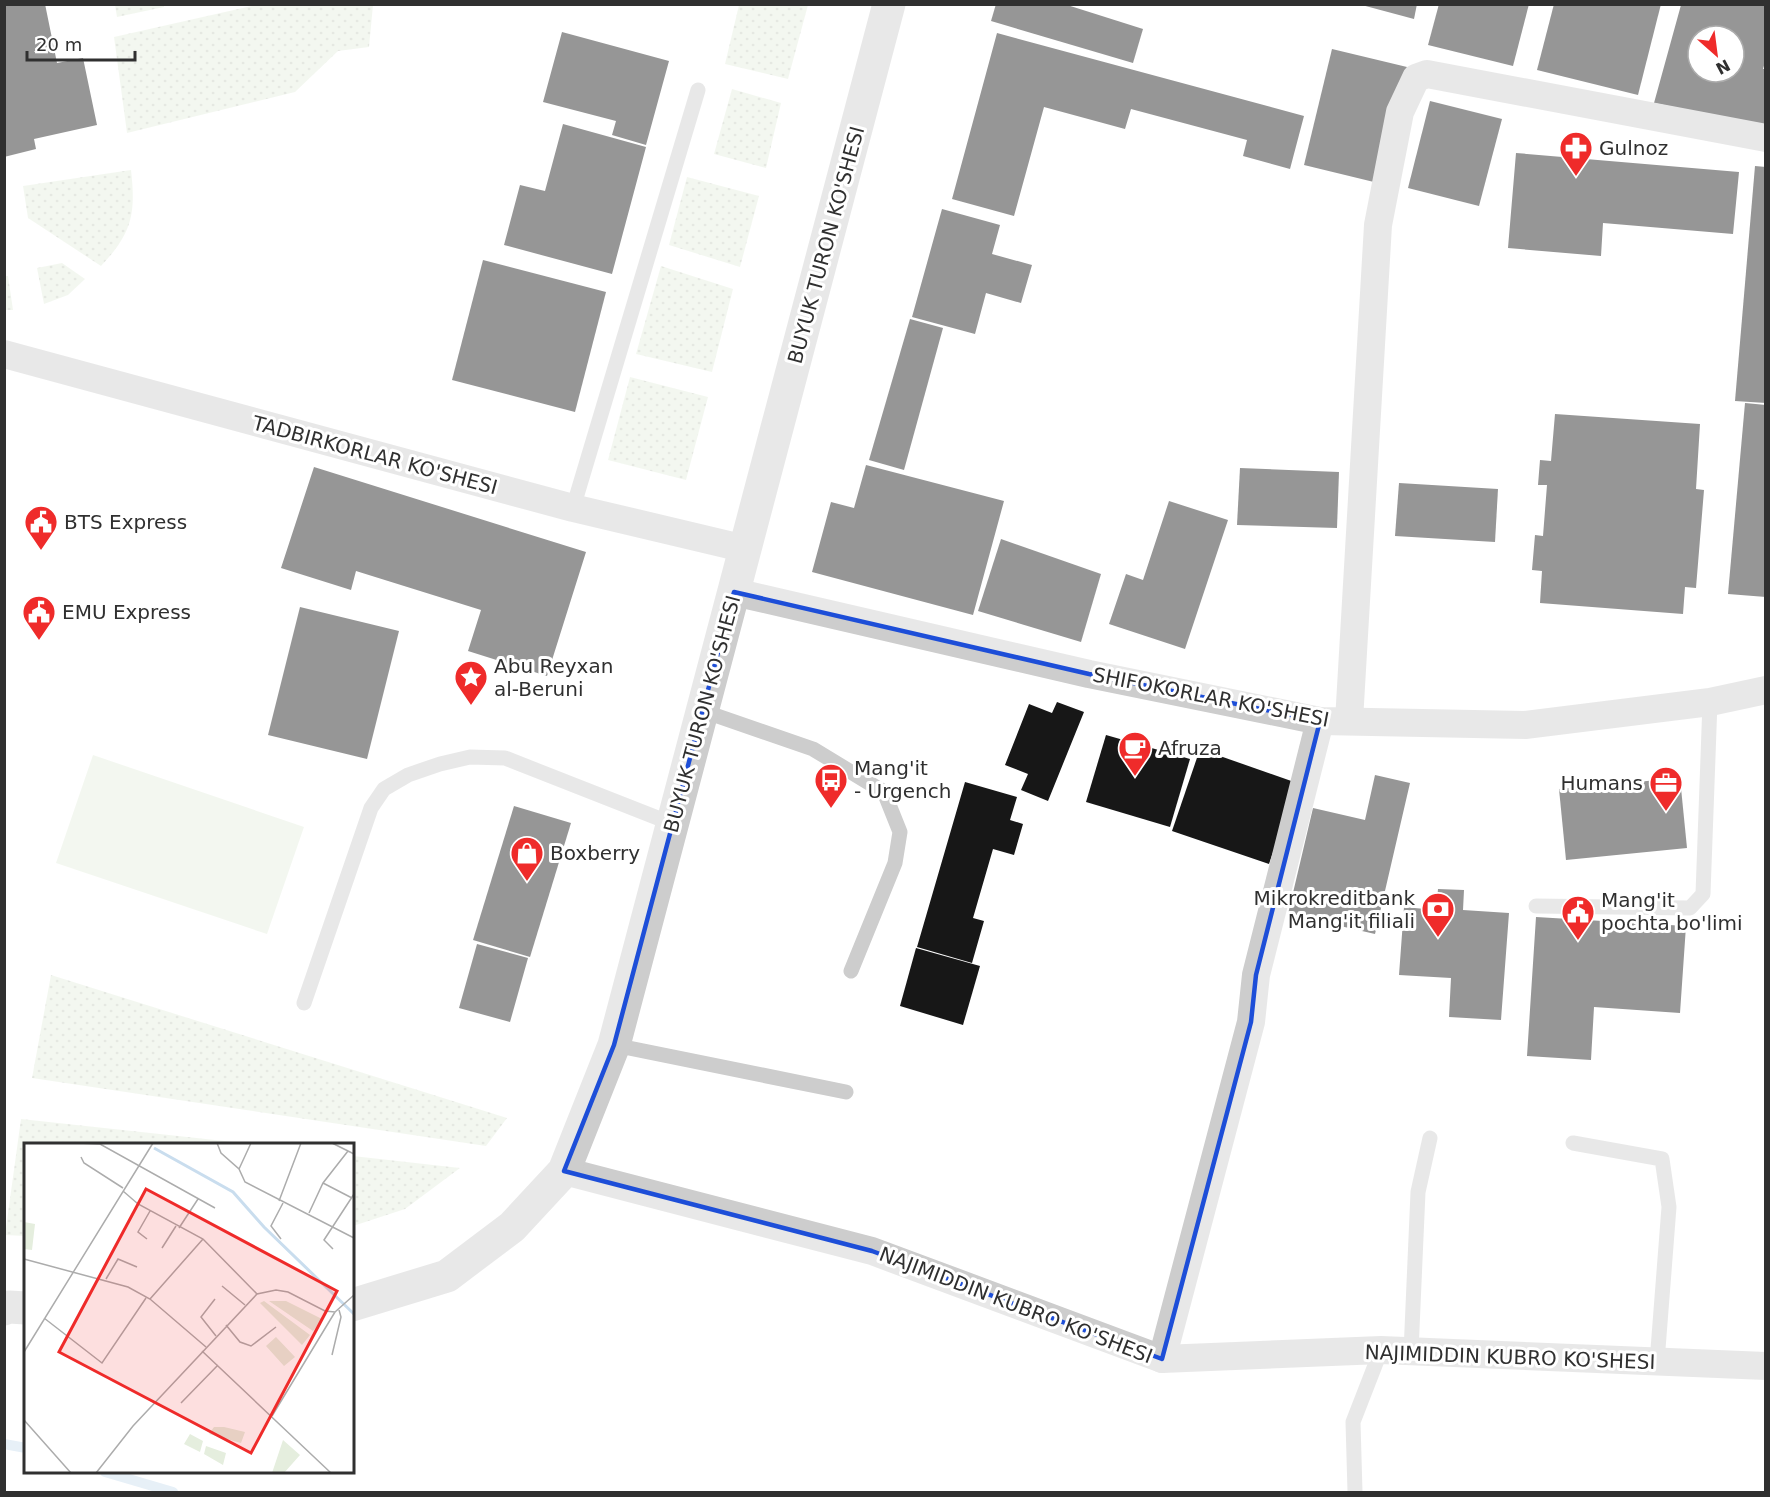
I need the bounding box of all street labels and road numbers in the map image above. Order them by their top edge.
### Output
street label: BUYUK TURON KO'SHESI [783,124,869,366]
street label: TADBIRKORLAR KO'SHESI [249,410,500,499]
street label: BUYUK TURON KO'SHESI [659,593,745,835]
street label: SHIFOKORLAR KO'SHESI [1091,662,1331,732]
street label: NAJIMIDDIN KUBRO KO'SHESI [876,1242,1156,1368]
street label: NAJIMIDDIN KUBRO KO'SHESI [1364,1340,1656,1374]

